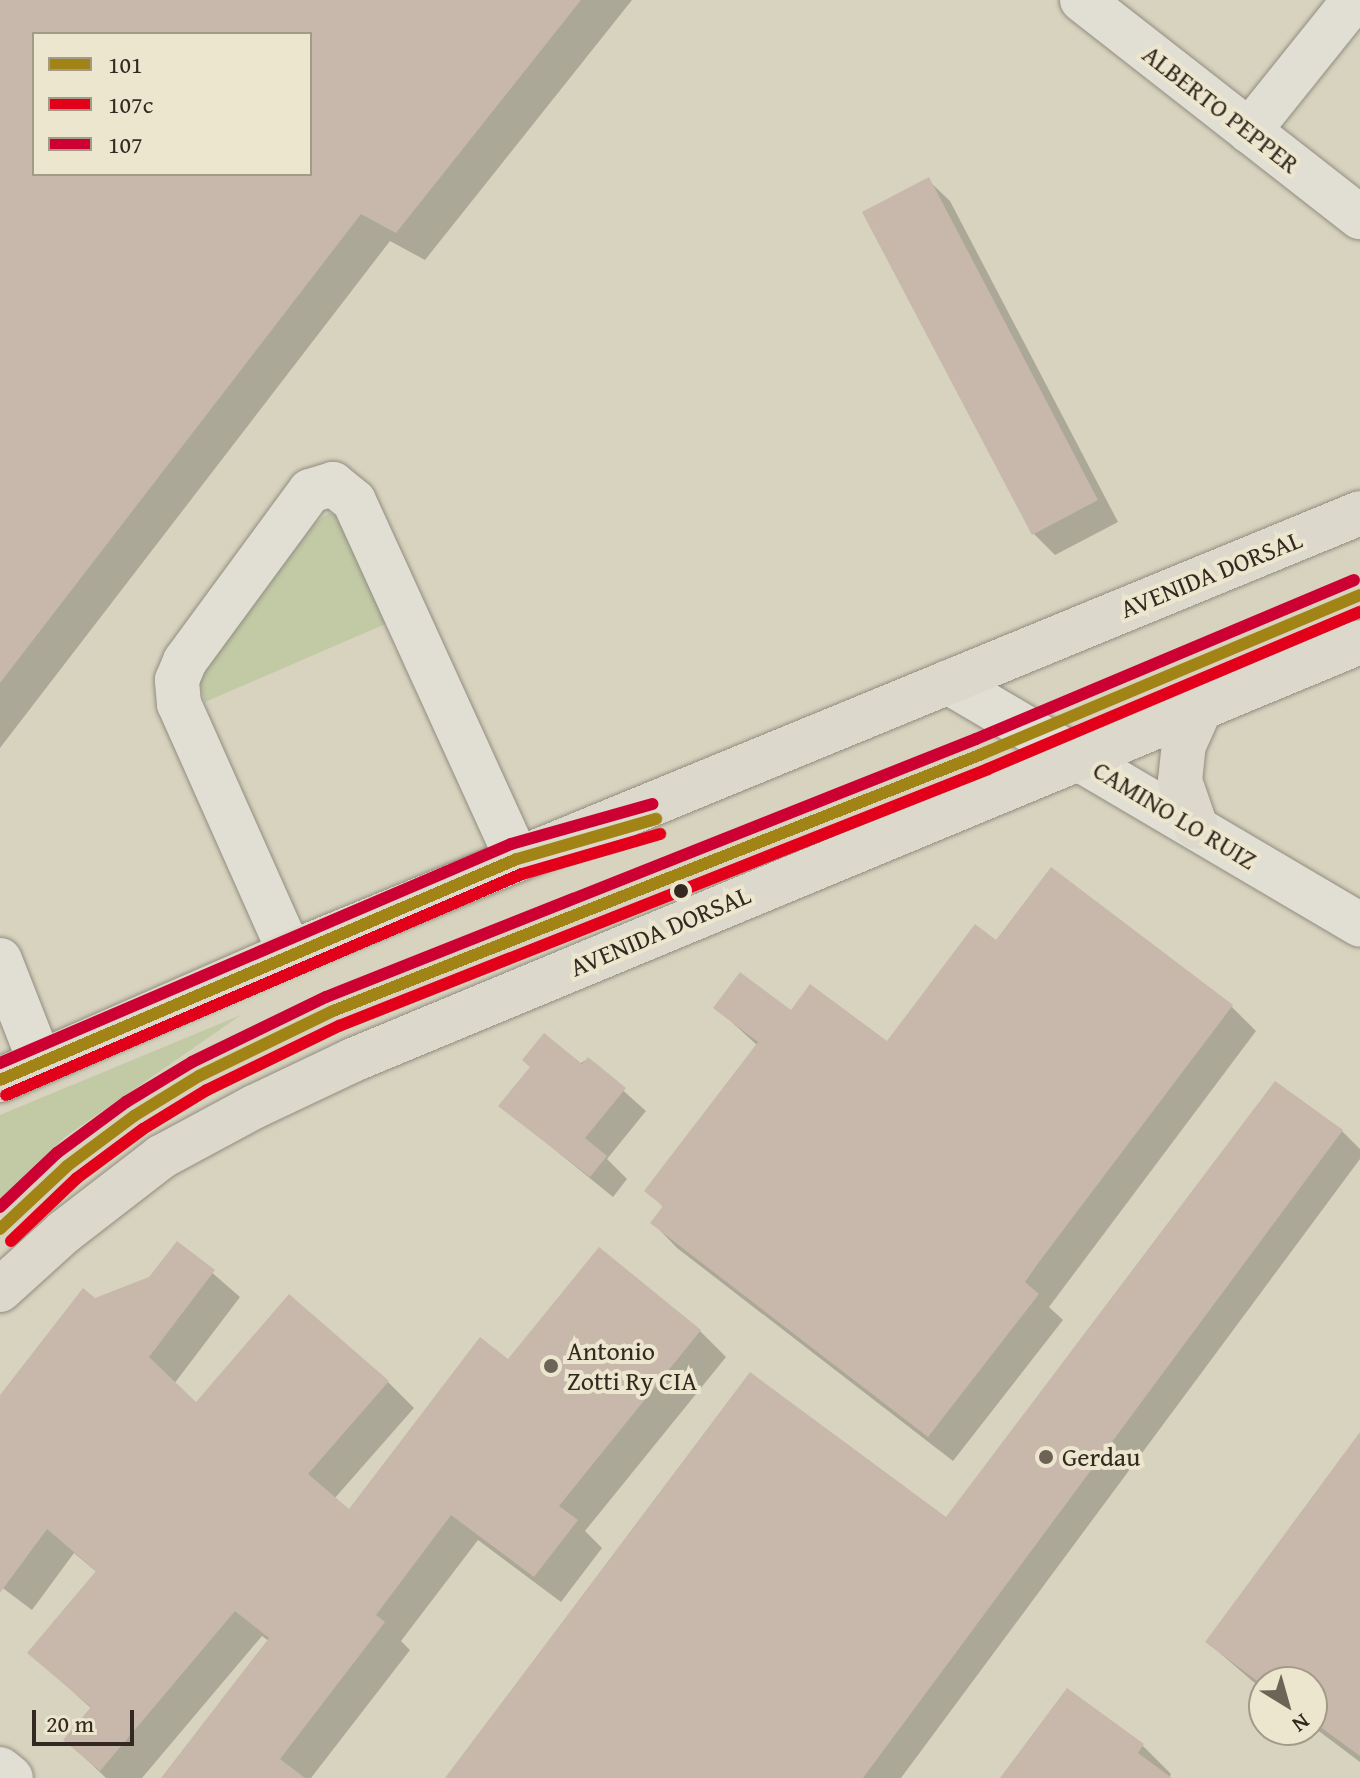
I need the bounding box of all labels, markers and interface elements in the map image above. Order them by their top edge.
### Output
legend [32,32,312,176]
street label: ALBERTO PEPPER [1137,38,1305,180]
text: 101 [108,47,143,82]
text: 107c [108,87,153,122]
text: 107 [108,127,143,162]
street label: AVENIDA DORSAL [1116,523,1306,625]
street label: CAMINO LO RUIZ [1088,754,1262,876]
street label: AVENIDA DORSAL [565,879,755,983]
unlabelled marker [673,883,689,899]
place label: Antonio Zotti Ry CIA [567,1335,697,1396]
marker: Antonio Zotti Ry CIA [542,1357,560,1375]
place label: Gerdau [1062,1441,1140,1473]
marker: Gerdau [1037,1448,1055,1466]
north arrow [1248,1666,1328,1746]
scale bar [36,1694,138,1744]
text: 20 m [46,1706,94,1741]
text: N [1286,1706,1317,1741]

